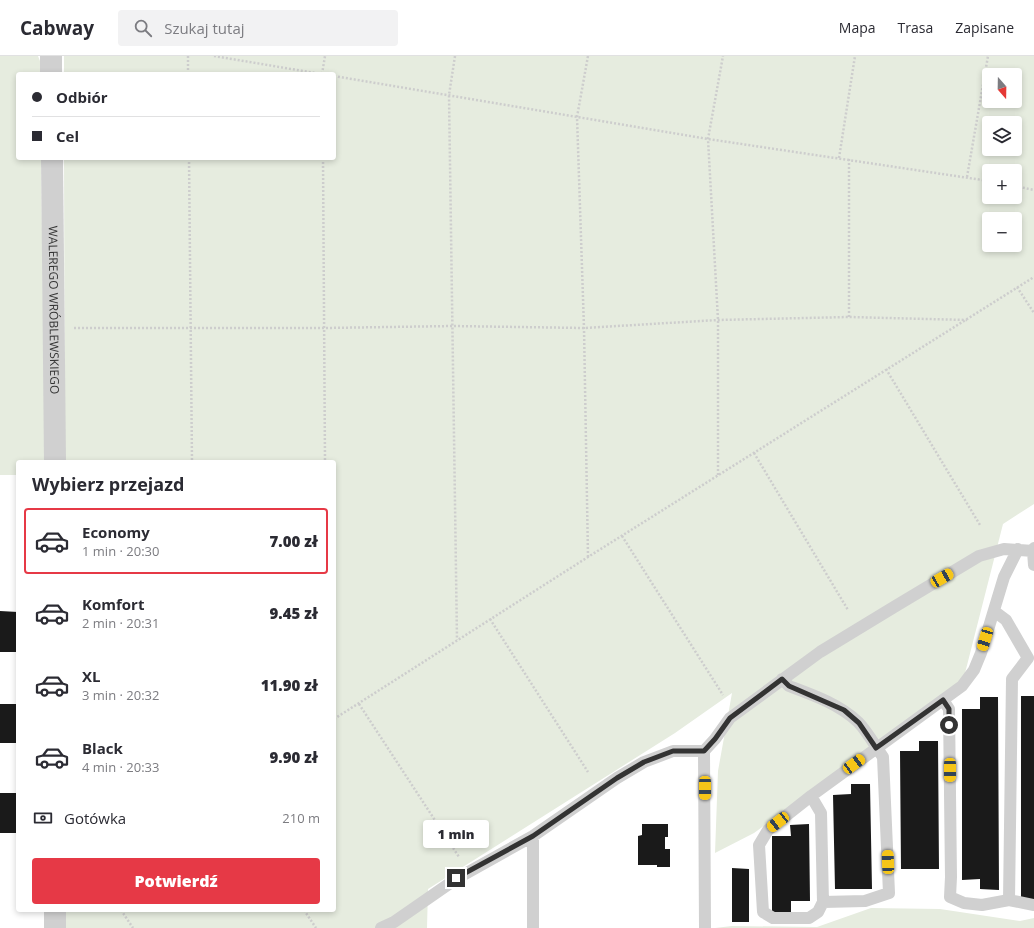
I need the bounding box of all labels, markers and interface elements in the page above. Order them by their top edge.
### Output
search box [118,10,398,46]
text: Cabway [20,15,94,41]
icon: search [132,17,154,39]
text: Szukaj tutaj [164,18,245,38]
text: Mapa [839,18,876,37]
text: Trasa [898,18,933,37]
text: Zapisane [955,18,1014,37]
north arrow [982,68,1022,108]
map controls [982,68,1022,252]
text: Odbiór [56,87,108,107]
button: layers [982,116,1022,156]
text: Cel [56,126,79,146]
button: + [982,164,1022,204]
button: − [982,212,1022,252]
street label: WALEREGO WRÓBLEWSKIEGO [45,226,63,394]
text: Wybierz przejazd [32,472,184,496]
text: Economy [82,522,150,542]
icon: car [34,523,70,559]
text: 7.00 zł [270,531,318,551]
text: 1 min · 20:30 [82,542,159,560]
car [929,567,955,589]
text: Komfort [82,594,144,614]
icon: car [34,595,70,631]
text: 9.45 zł [270,603,318,623]
text: 2 min · 20:31 [82,614,159,632]
car [976,626,994,652]
text: XL [82,666,100,686]
icon: car [34,667,70,703]
text: 11.90 zł [261,675,318,695]
text: 3 min · 20:32 [82,686,159,704]
route start [940,716,958,734]
text: Black [82,738,123,758]
icon: car [34,739,70,775]
text: 9.90 zł [270,747,318,767]
car [841,752,867,776]
text: 4 min · 20:33 [82,758,159,776]
car [944,758,956,782]
car [699,776,711,800]
icon: cash [32,807,54,829]
text: Gotówka [64,808,126,828]
text: 210 m [282,809,320,827]
car [765,810,791,834]
callout: 1 min [423,820,489,848]
text: 1 min [438,825,474,843]
car [882,850,894,874]
button: Potwierdź [32,858,320,904]
route end [447,869,465,887]

